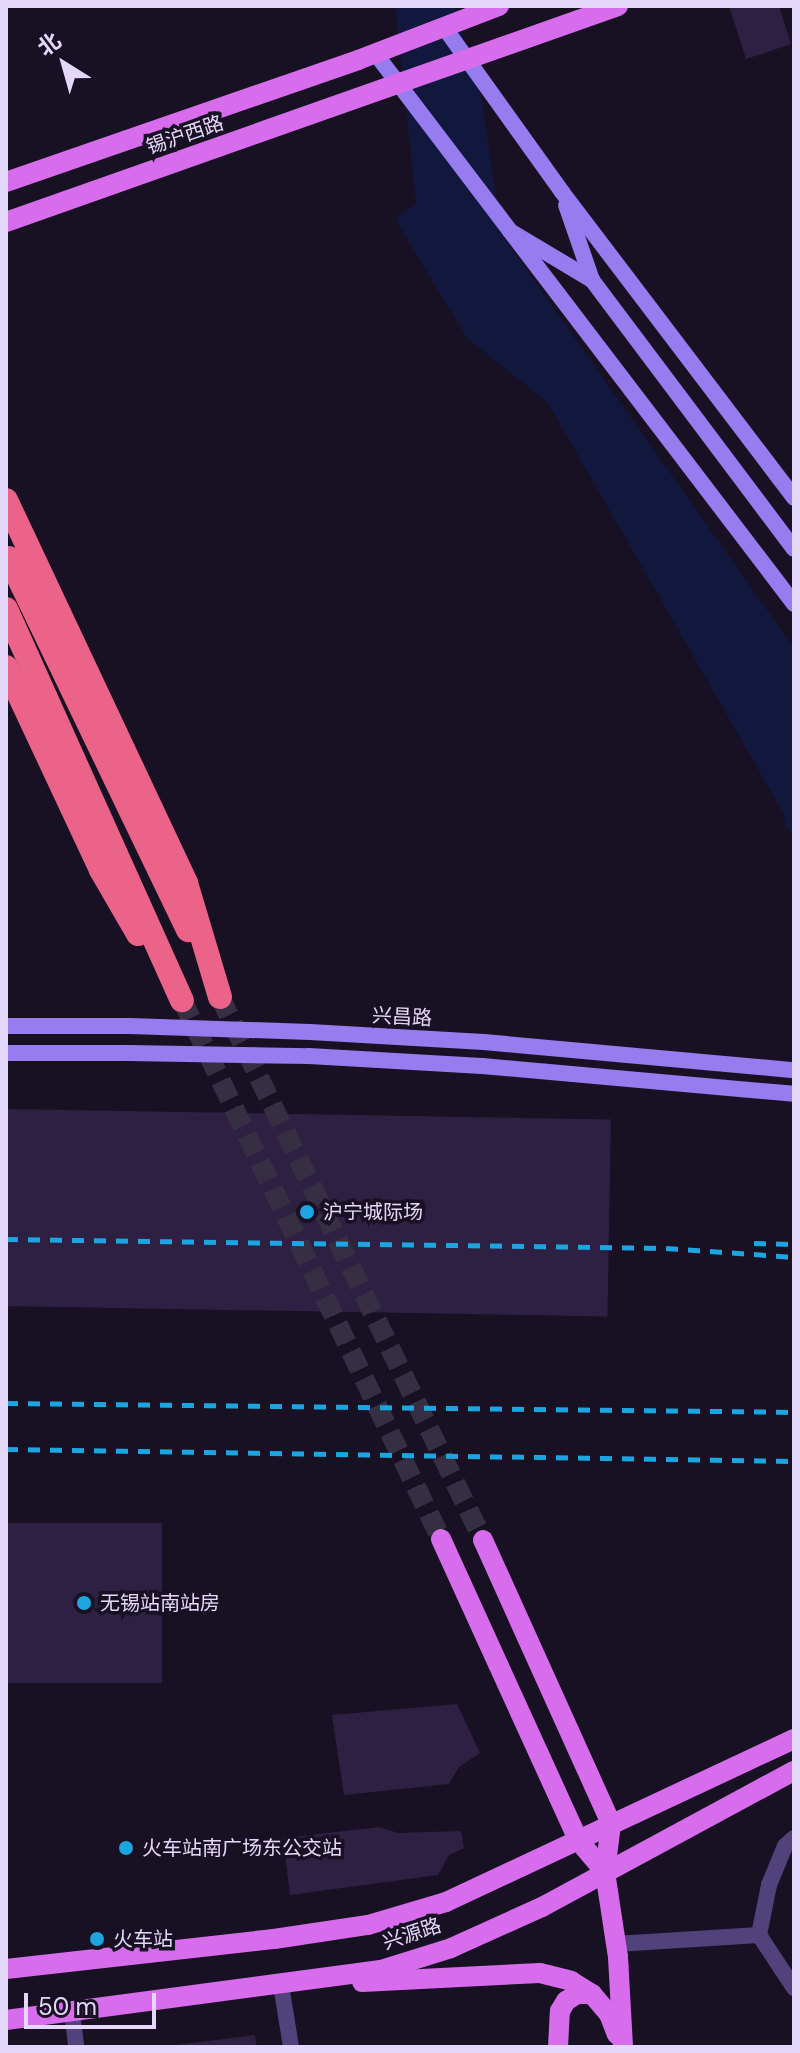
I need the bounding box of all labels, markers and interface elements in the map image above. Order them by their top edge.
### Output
north arrow [24,24,104,104]
text: 北 [32,26,67,63]
street label: 锡沪西路 [143,111,227,159]
street label: 兴昌路 [371,1003,433,1031]
place label: 沪宁城际场 [323,1200,423,1224]
marker: 沪宁城际场 [298,1203,316,1221]
place label: 无锡站南站房 [100,1591,220,1615]
marker: 无锡站南站房 [75,1594,93,1612]
place label: 火车站南广场东公交站 [142,1836,342,1860]
marker: 火车站南广场东公交站 [117,1839,135,1857]
street label: 兴源路 [380,1913,444,1955]
place label: 火车站 [113,1927,173,1951]
marker: 火车站 [88,1930,106,1948]
scale bar [28,1977,160,2027]
text: 50 m [38,1991,97,2022]

